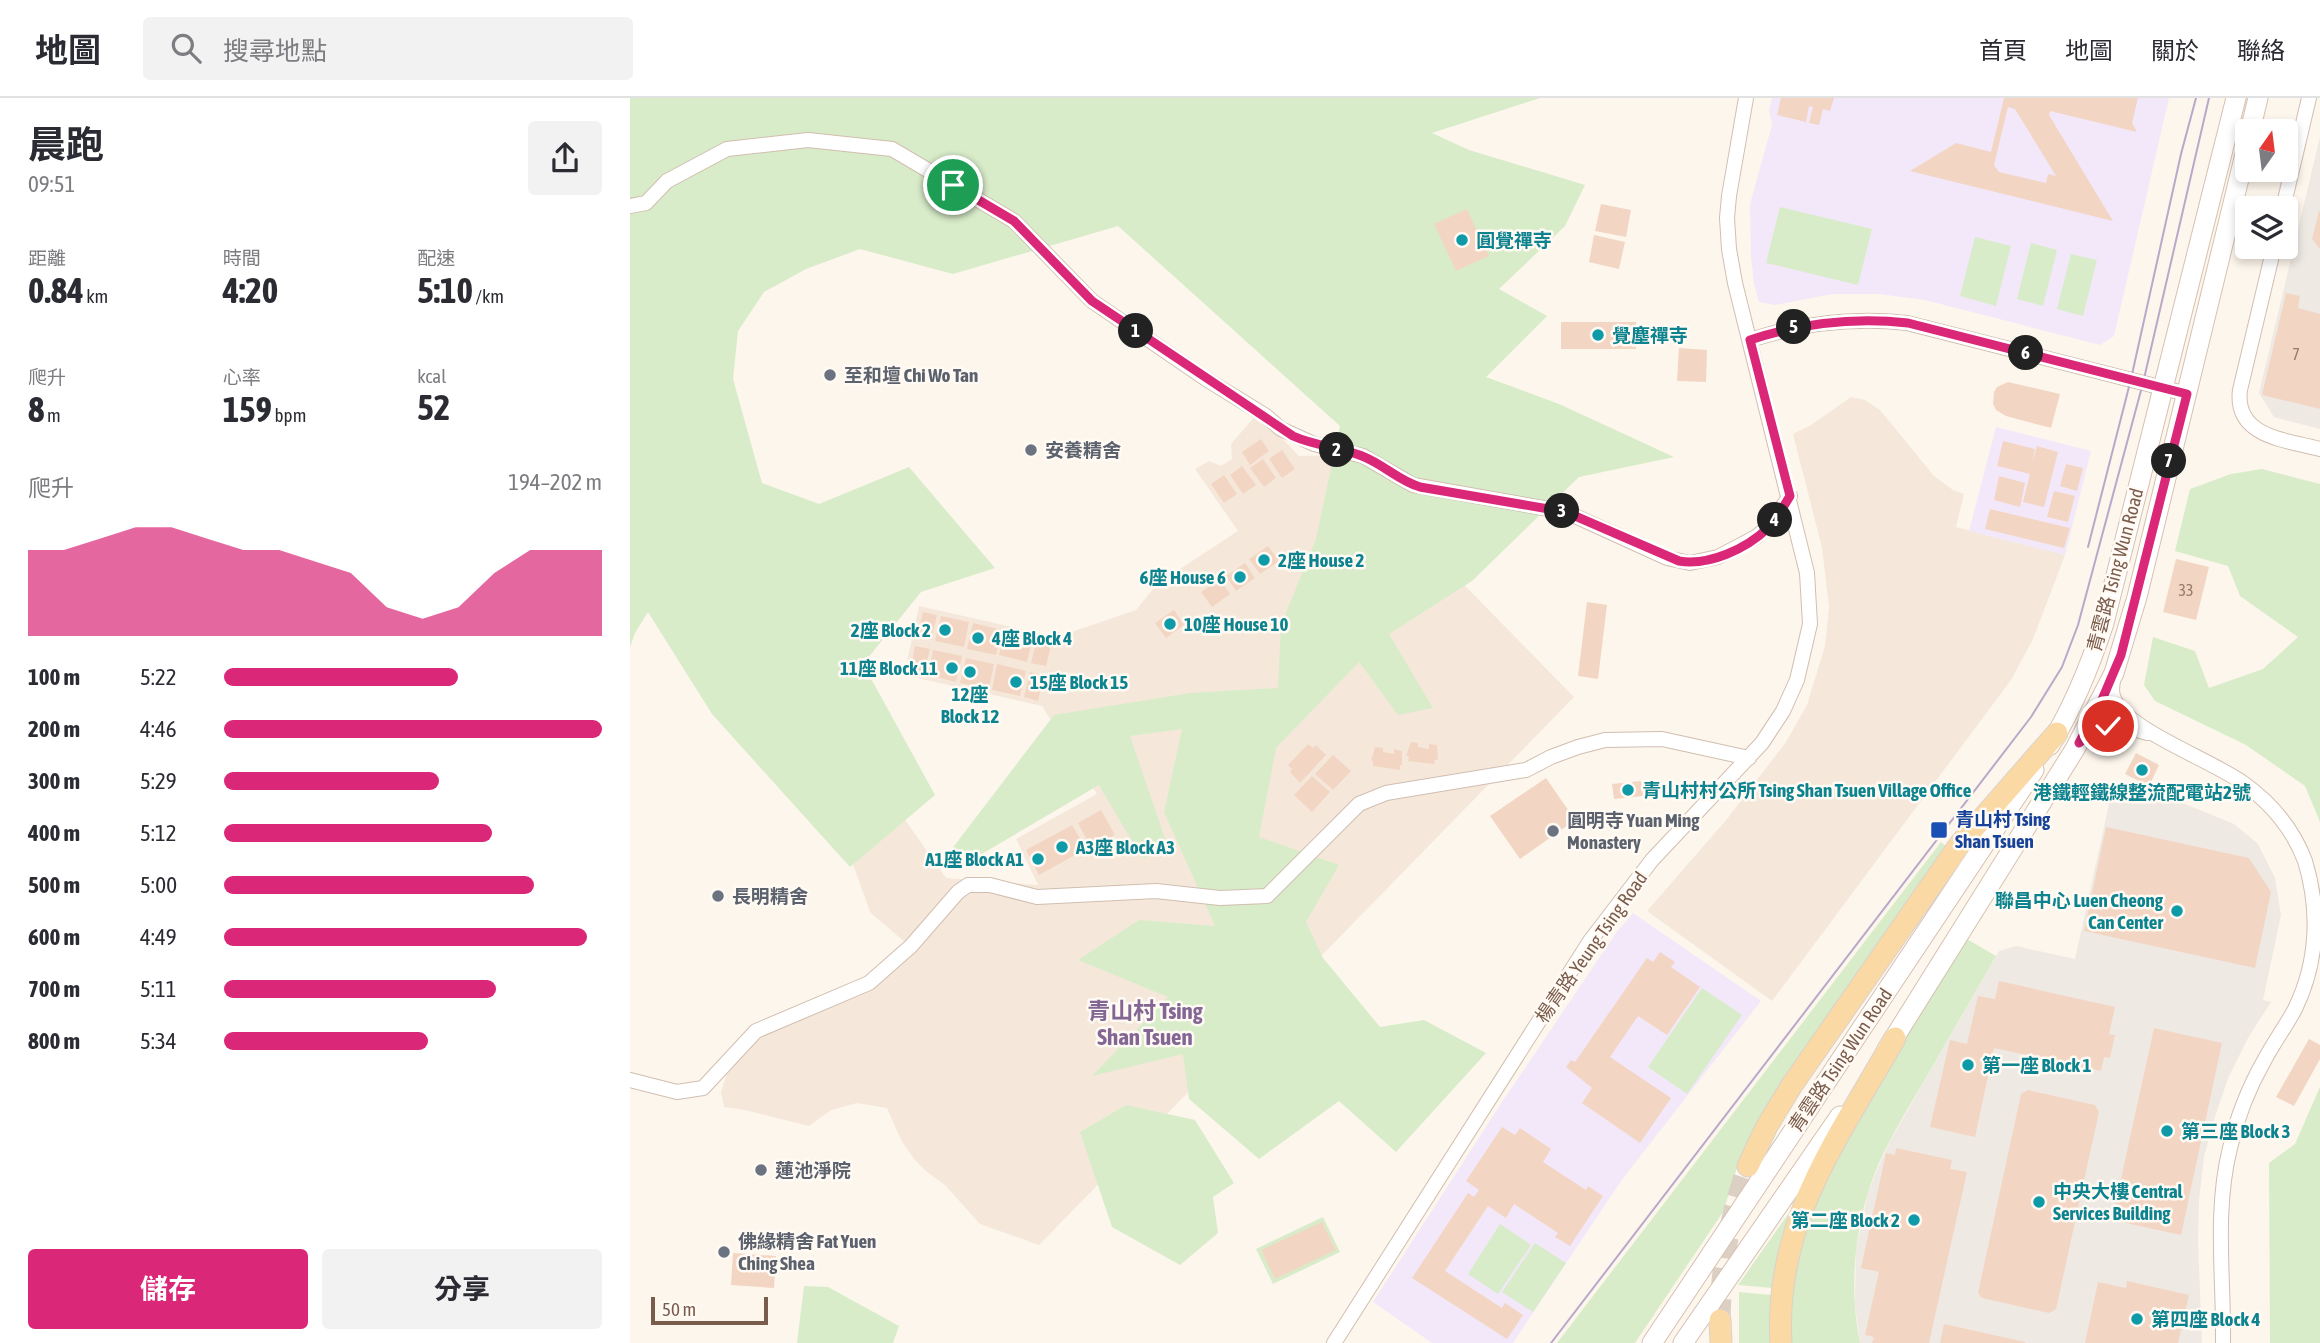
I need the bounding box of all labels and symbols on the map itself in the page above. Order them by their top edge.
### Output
north arrow [2235,119,2298,182]
pin [923,155,983,215]
place label: 圓覺禪寺 [1476,229,1552,251]
marker: 圓覺禪寺 [1454,232,1470,248]
pin: 5 [1776,310,1812,344]
pin: 1 [1119,314,1154,348]
place label: 覺塵禪寺 [1612,324,1688,346]
marker: 覺塵禪寺 [1590,327,1606,343]
pin: 6 [2008,336,2044,370]
house number: 7 [2292,345,2300,363]
place label: 至和壇 Chi Wo Tan [844,364,978,386]
marker: 至和壇 Chi Wo Tan [822,367,838,383]
pin: 2 [1320,432,1354,468]
place label: 安養精舍 [1045,439,1121,461]
marker: 安養精舍 [1023,442,1039,458]
pin: 7 [2152,444,2186,478]
street label: 青雲路 Tsing Wun Road [2083,486,2147,654]
pin: 3 [1544,494,1580,528]
pin: 4 [1758,502,1792,538]
place label: 2座 House 2 [1278,549,1365,571]
marker: 2座 House 2 [1256,552,1272,568]
place label: 6座 House 6 [1139,566,1226,588]
marker: 6座 House 6 [1232,569,1248,585]
house number: 33 [2178,581,2194,599]
place label: 10座 House 10 [1184,613,1288,635]
marker: 10座 House 10 [1162,616,1178,632]
place label: 2座 Block 2 [851,619,931,641]
marker: 2座 Block 2 [937,622,953,638]
place label: 4座 Block 4 [991,627,1072,649]
marker: 4座 Block 4 [970,630,986,646]
place label: 11座 Block 11 [840,657,938,679]
marker: 11座 Block 11 [944,660,960,676]
marker: 12座 Block 12 [962,664,978,680]
place label: 15座 Block 15 [1030,671,1128,693]
marker: 15座 Block 15 [1008,674,1024,690]
place label: 12座 Block 12 [941,683,999,727]
pin [2078,696,2138,756]
marker: 港鐵輕鐵線整流配電站2號 [2134,762,2150,778]
place label: 青山村村公所 Tsing Shan Tsuen Village Office [1642,779,1972,801]
place label: 港鐵輕鐵線整流配電站2號 [2033,781,2251,803]
marker: 青山村村公所 Tsing Shan Tsuen Village Office [1620,782,1636,798]
place label: 青山村 Tsing Shan Tsuen [1955,808,2051,852]
place label: 圓明寺 Yuan Ming Monastery [1567,809,1700,853]
marker: 青山村 Tsing Shan Tsuen [1929,820,1949,840]
marker: 圓明寺 Yuan Ming Monastery [1545,823,1561,839]
place label: A3座 Block A3 [1075,836,1175,858]
marker: A3座 Block A3 [1054,839,1070,855]
place label: A1座 Block A1 [924,848,1024,870]
marker: A1座 Block A1 [1030,851,1046,867]
street label: 楊青路 Yeung Tsing Road [1531,867,1651,1027]
place label: 長明精舍 [732,885,808,907]
marker: 長明精舍 [710,888,726,904]
place label: 聯昌中心 Luen Cheong Can Center [1995,889,2164,933]
marker: 聯昌中心 Luen Cheong Can Center [2169,903,2185,919]
street label: 青雲路 Tsing Wun Road [1784,984,1896,1136]
district label: 青山村 Tsing Shan Tsuen [1087,998,1203,1050]
place label: 第一座 Block 1 [1982,1054,2091,1076]
marker: 第一座 Block 1 [1960,1057,1976,1073]
place label: 第三座 Block 3 [2181,1120,2290,1142]
marker: 第三座 Block 3 [2159,1123,2175,1139]
place label: 蓮池淨院 [775,1159,851,1181]
marker: 蓮池淨院 [753,1162,769,1178]
place label: 中央大樓 Central Services Building [2053,1180,2184,1224]
marker: 中央大樓 Central Services Building [2031,1194,2047,1210]
place label: 第二座 Block 2 [1791,1209,1900,1231]
marker: 第二座 Block 2 [1906,1212,1922,1228]
place label: 佛緣精舍 Fat Yuen Ching Shea [738,1230,876,1274]
marker: 佛緣精舍 Fat Yuen Ching Shea [716,1244,732,1260]
scale bar [651,1294,768,1326]
place label: 第四座 Block 4 [2151,1308,2260,1330]
marker: 第四座 Block 4 [2129,1311,2145,1327]

